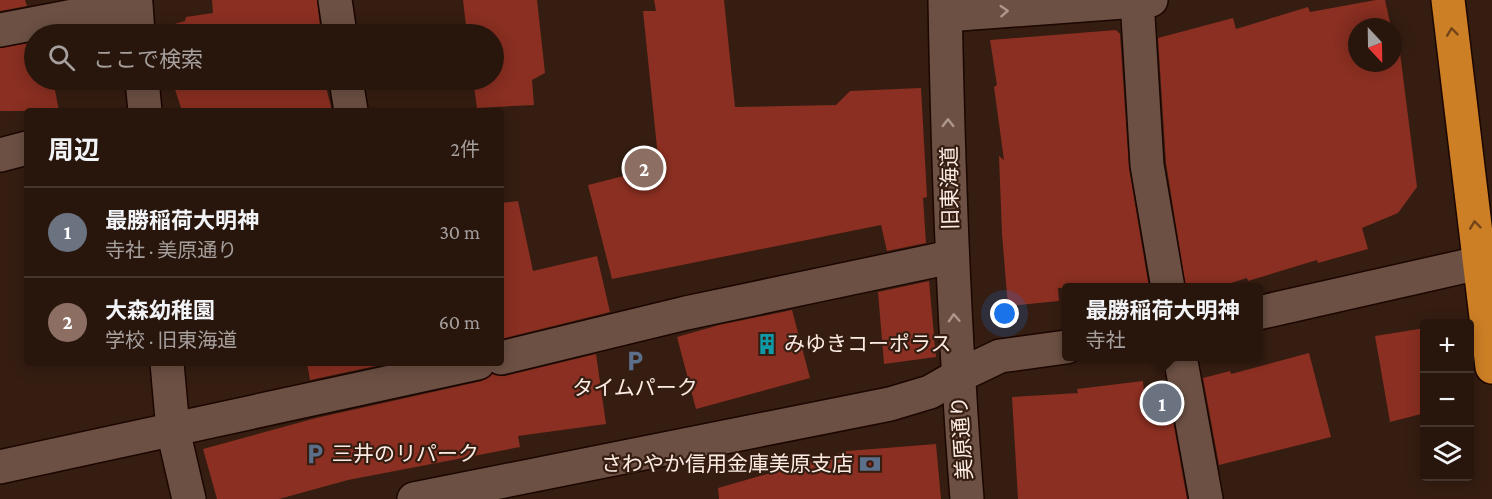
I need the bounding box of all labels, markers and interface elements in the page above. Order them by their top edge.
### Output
one-way arrow [999,5,1008,18]
north arrow [1348,18,1402,72]
search box [24,24,504,90]
one-way arrow [1446,27,1458,36]
icon: search [45,41,78,74]
text: ここで検索 [93,47,203,72]
one-way arrow [942,118,954,127]
text: 周辺 [48,136,100,165]
text: 2件 [450,138,480,160]
pin: 2 [624,146,664,190]
street label: 旧東海道 [937,146,963,230]
text: 最勝稲荷大明神 [105,208,259,233]
text: 1 [64,221,71,243]
text: 30 m [439,221,480,243]
one-way arrow [1470,221,1482,230]
text: 寺社 · 美原通り [105,239,237,261]
popup [1062,283,1263,361]
text: 大森幼稚園 [105,298,215,323]
text: 最勝稲荷大明神 [1085,298,1240,323]
your location [990,299,1019,328]
text: 2 [62,311,73,333]
text: 60 m [439,311,480,333]
one-way arrow [948,313,961,322]
map controls [1420,319,1474,481]
button: + [1420,319,1474,373]
text: 学校 · 旧東海道 [105,329,237,351]
text: 寺社 [1085,329,1125,351]
building icon: みゆきコーポラス [755,332,779,356]
place label: みゆきコーポラス [784,332,952,356]
parking icon: タイムパーク [623,349,647,373]
button: − [1420,373,1474,427]
place label: タイムパーク [572,376,698,400]
pin: 1 [1142,380,1182,426]
street label: 美原通り [947,395,977,481]
button: layers [1420,427,1474,481]
parking icon: 三井のリパーク [303,442,327,466]
place label: 三井のリパーク [332,442,479,466]
place label: さわやか信用金庫美原支店 [601,452,853,476]
bank icon: さわやか信用金庫美原支店 [858,452,882,476]

